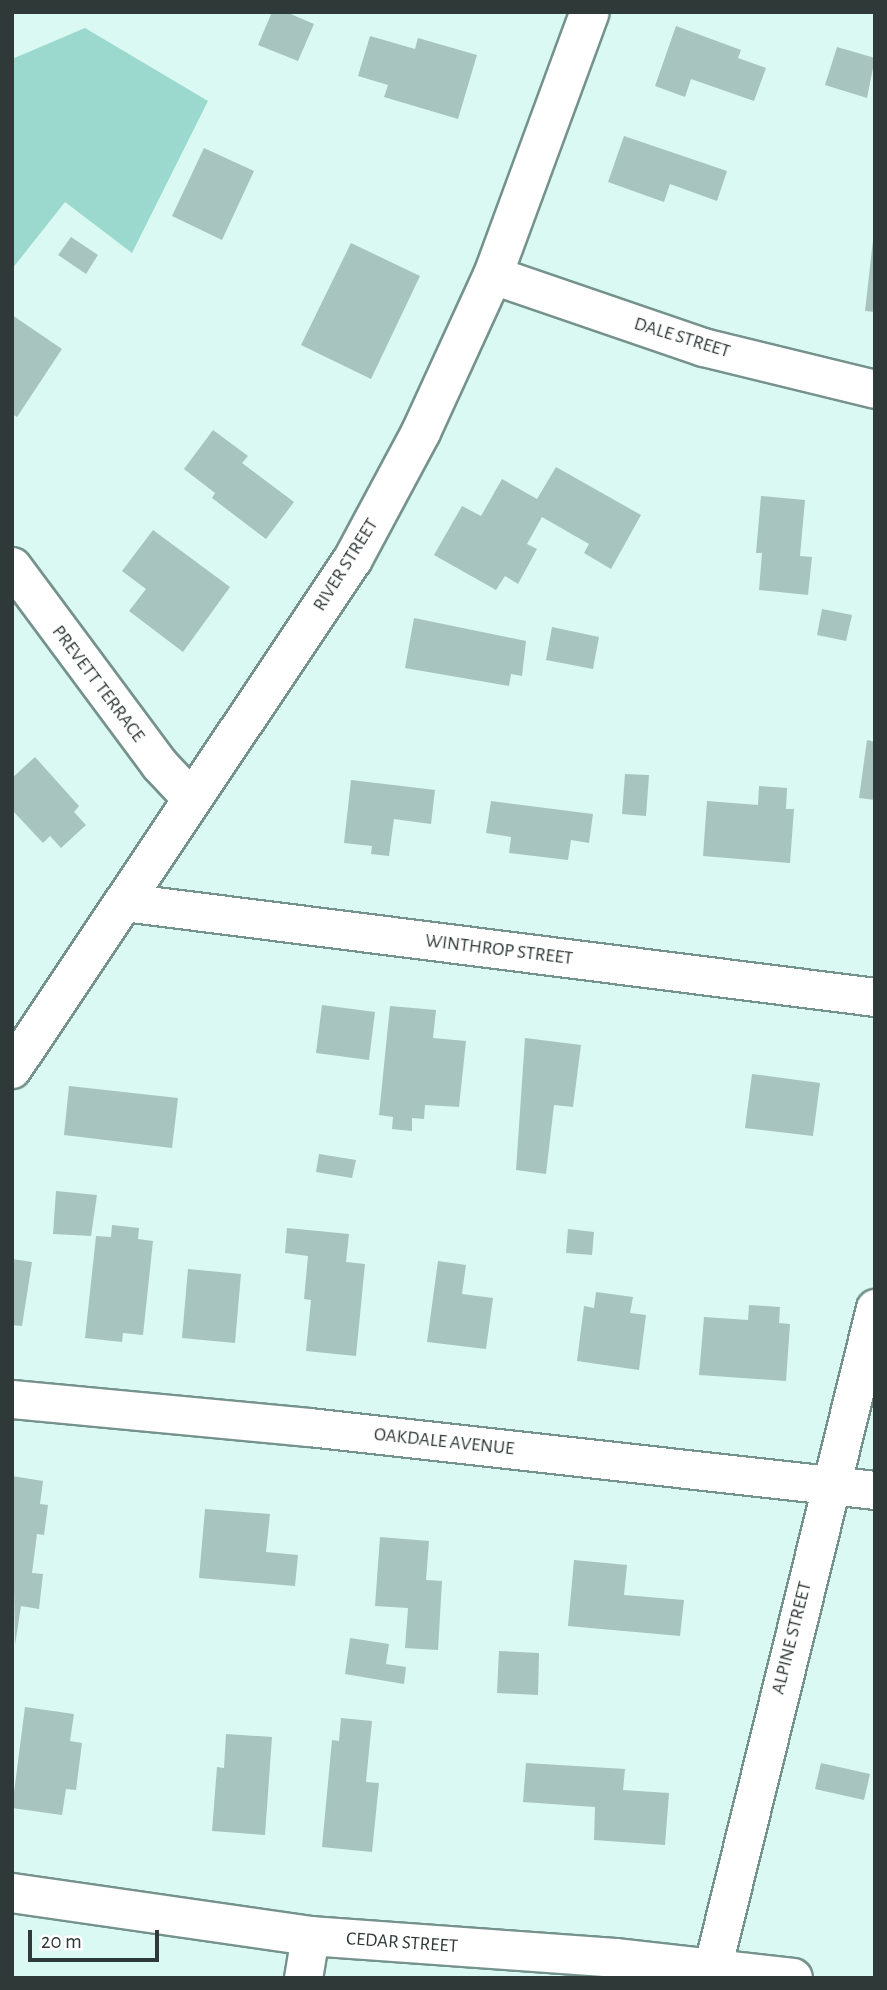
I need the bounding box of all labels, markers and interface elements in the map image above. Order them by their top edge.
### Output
street label: DALE STREET [631,313,733,363]
street label: RIVER STREET [309,514,383,616]
street label: PREVETT TERRACE [47,621,149,747]
street label: WINTHROP STREET [424,930,574,970]
street label: OAKDALE AVENUE [373,1423,515,1461]
street label: ALPINE STREET [767,1579,817,1697]
scale bar [32,1916,163,1960]
street label: CEDAR STREET [345,1928,459,1958]
text: 20 m [41,1931,82,1952]

